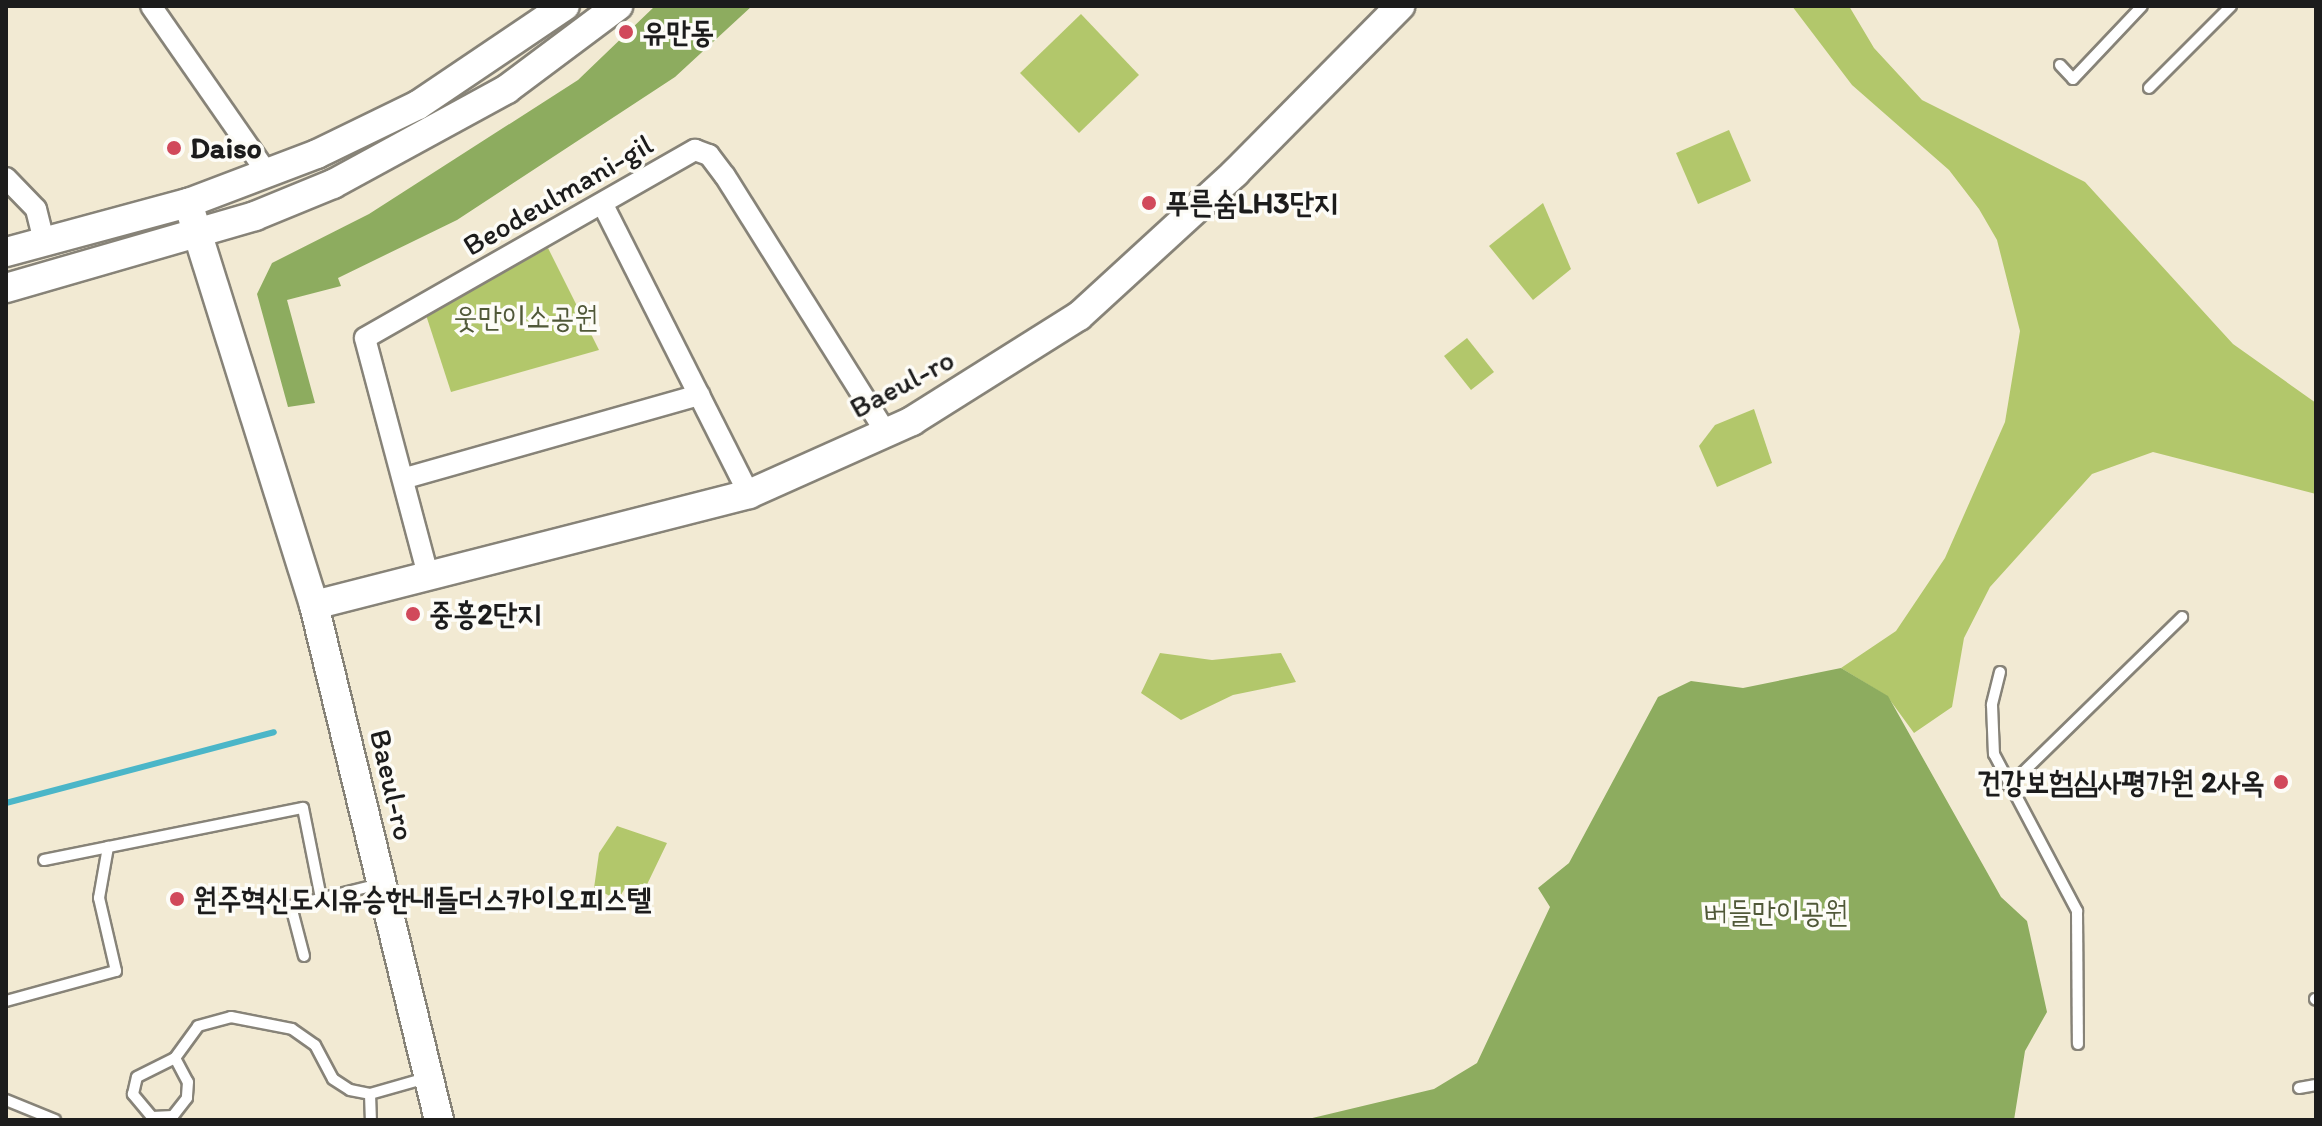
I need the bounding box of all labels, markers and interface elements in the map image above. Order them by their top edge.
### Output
place label: 유만동 [642,14,714,50]
marker: 유만동 [617,23,635,41]
street label: Beodeulmani-gil [457,126,659,264]
place label: Daiso [190,130,262,166]
marker: Daiso [165,139,183,157]
place label: 푸른숨LH3단지 [1165,185,1338,221]
marker: 푸른숨LH3단지 [1140,194,1158,212]
park label: 웃만이소공원 [454,299,598,335]
street label: Baeul-ro [844,342,960,426]
place label: 중흥2단지 [429,596,541,632]
marker: 중흥2단지 [404,605,422,623]
street label: Baeul-ro [362,726,422,844]
place label: 건강보험심사평가원 2사옥 [1977,764,2265,800]
marker: 건강보험심사평가원 2사옥 [2272,773,2290,791]
place label: 원주혁신도시유승한내들더스카이오피스텔 [193,881,652,917]
marker: 원주혁신도시유승한내들더스카이오피스텔 [168,890,186,908]
park label: 버들만이공원 [1704,894,1848,930]

